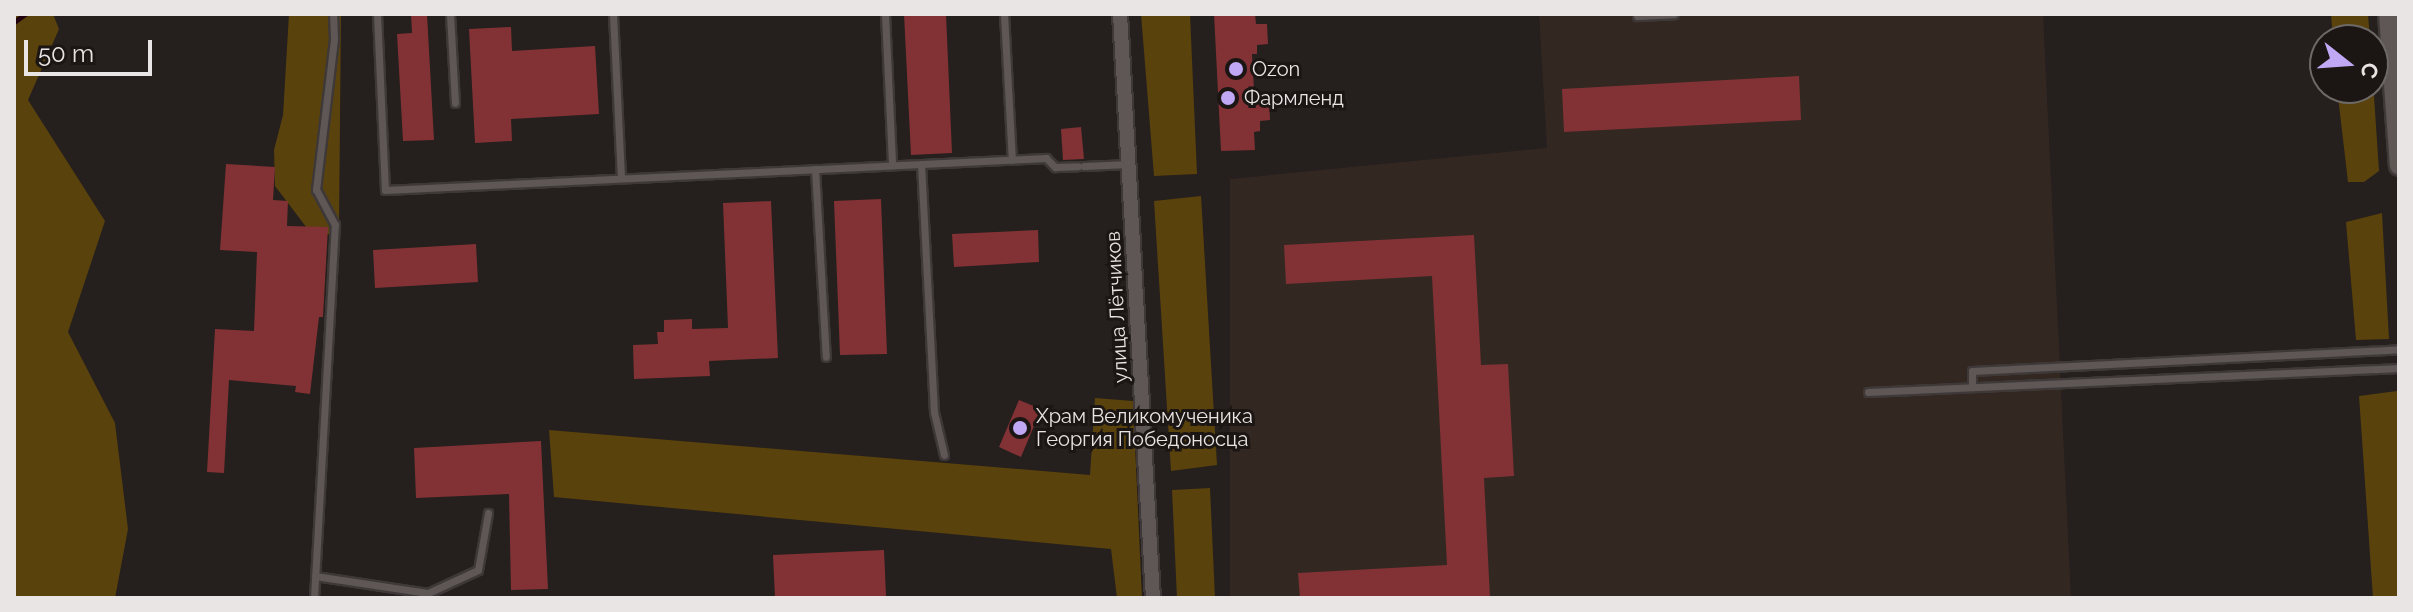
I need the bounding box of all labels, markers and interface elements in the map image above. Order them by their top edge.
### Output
scale bar [28,24,156,74]
north arrow [2309,24,2389,104]
text: 50 m [38,39,94,68]
place label: Ozon [1252,57,1300,81]
text: С [2355,59,2385,81]
marker: Ozon [1227,60,1245,78]
place label: Фармленд [1244,86,1344,110]
marker: Фармленд [1219,89,1237,107]
street label: улица Лётчиков [1101,230,1133,384]
place label: Храм Великомученика Георгия Победоносца [1036,404,1253,451]
marker: Храм Великомученика Георгия Победоносца [1011,419,1029,437]

